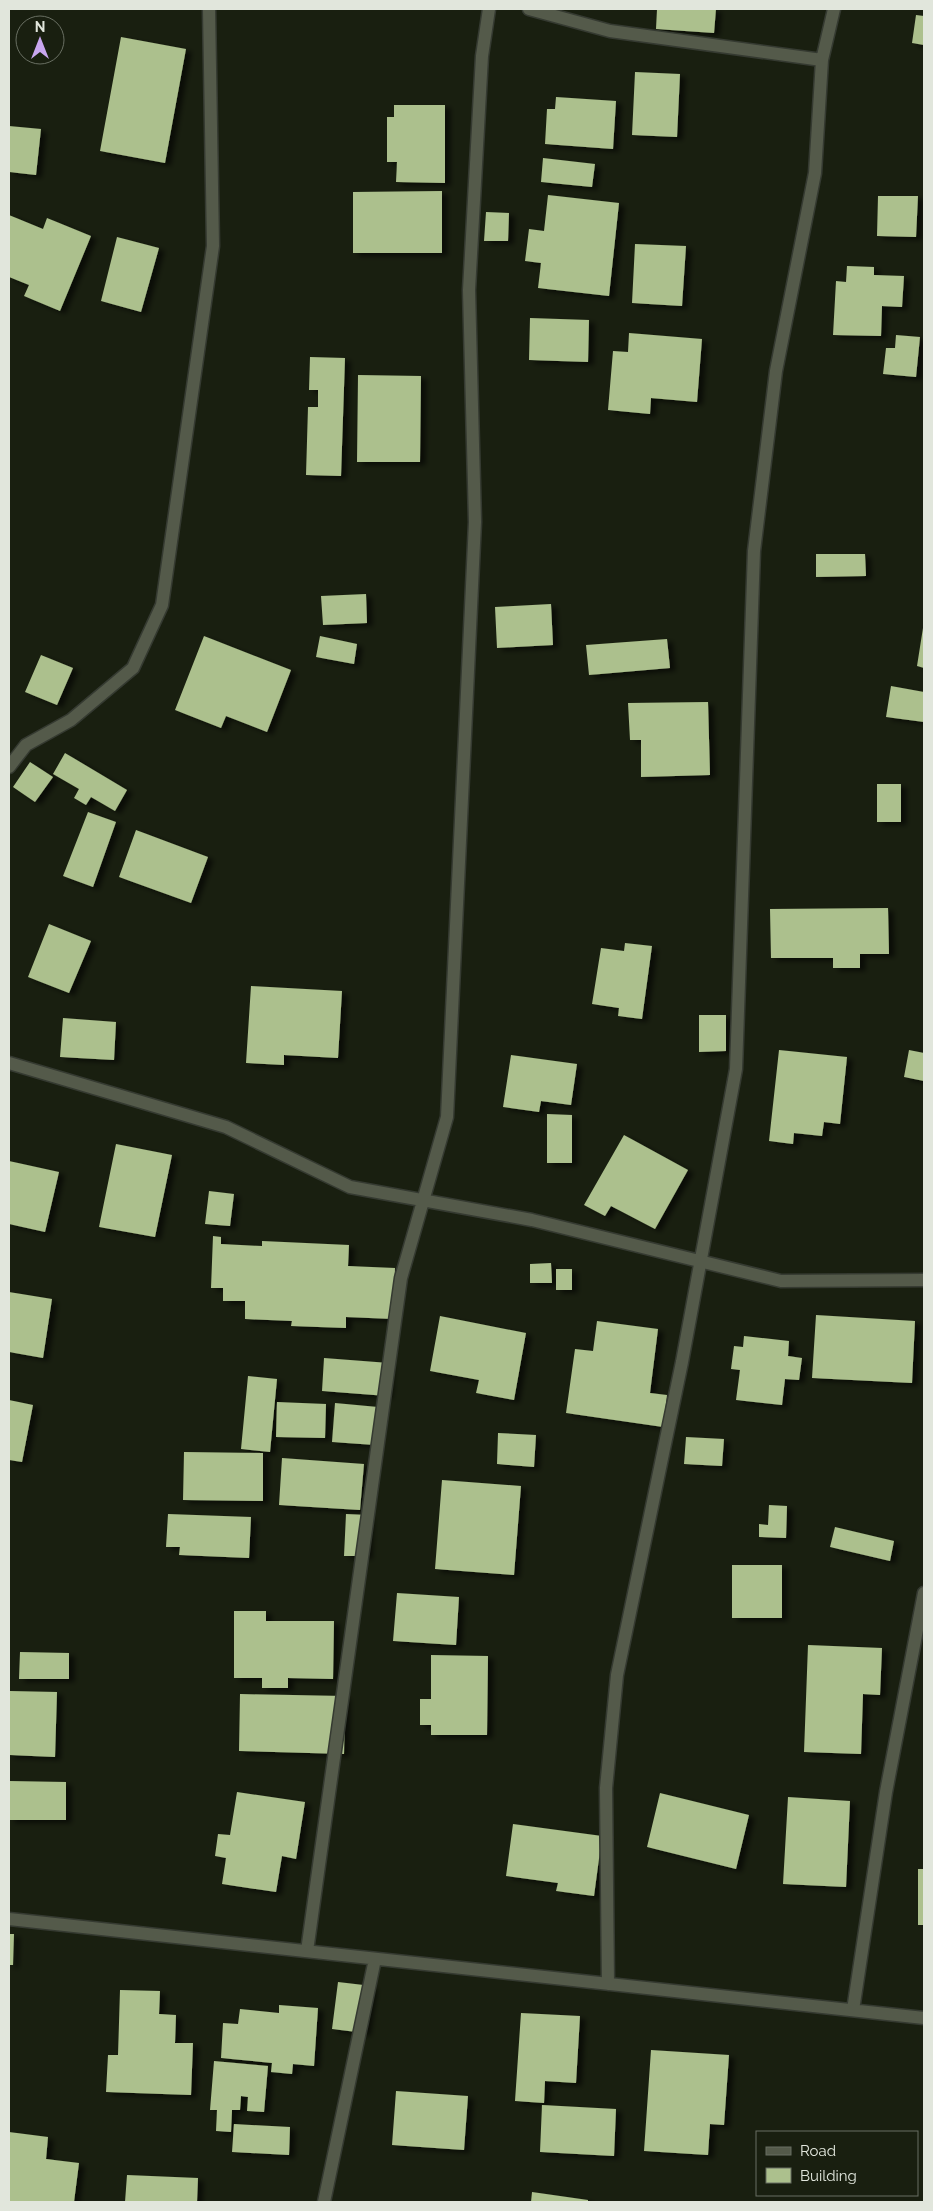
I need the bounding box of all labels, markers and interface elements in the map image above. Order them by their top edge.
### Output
north arrow [15,15,65,65]
text: N [35,19,45,35]
legend [756,2131,918,2196]
text: Road [800,2142,836,2160]
text: Building [800,2167,857,2185]

